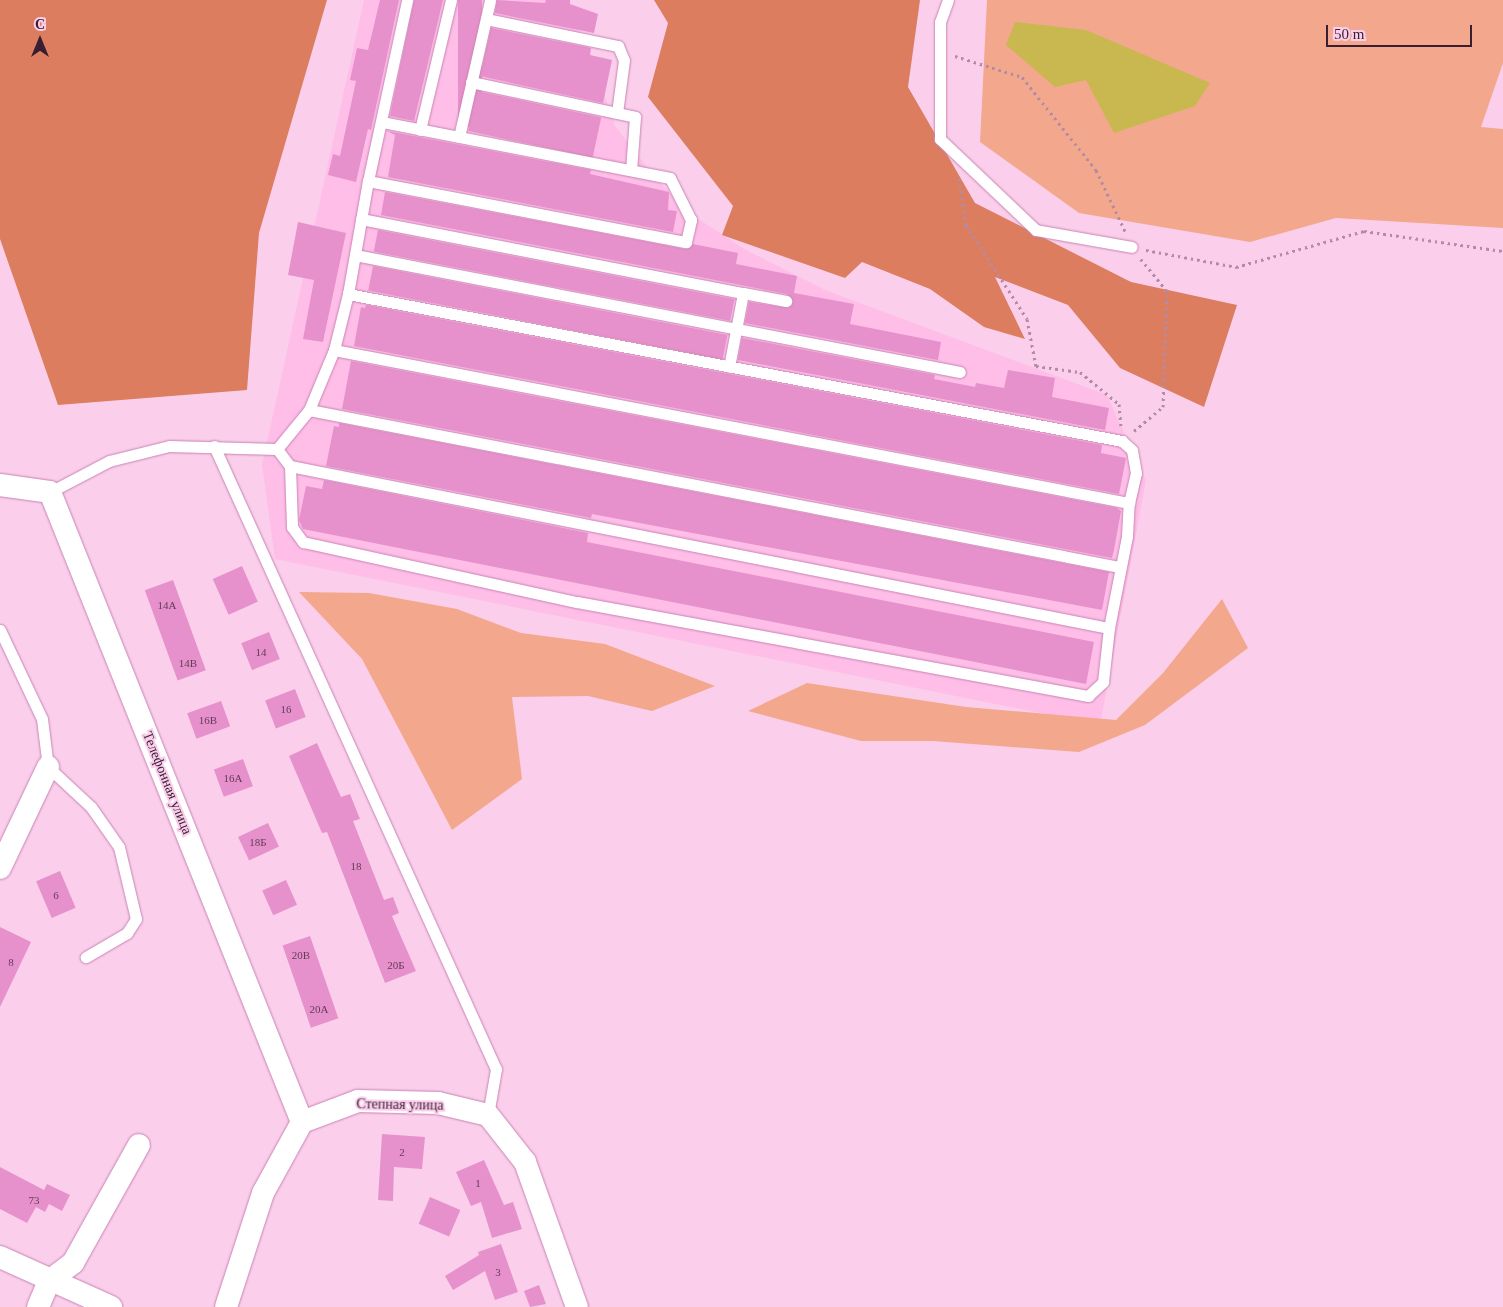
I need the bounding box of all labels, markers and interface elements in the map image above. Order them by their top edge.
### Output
north arrow [15,15,65,65]
scale bar [1328,15,1474,47]
text: С [35,17,45,32]
text: 50 m [1334,26,1364,42]
house number: 14А [158,598,176,612]
house number: 14 [256,645,266,659]
house number: 14В [179,656,197,670]
house number: 16 [280,702,292,716]
house number: 16В [199,713,217,727]
street label: Телефонная улица [139,729,195,837]
house number: 16А [224,771,242,785]
house number: 18Б [249,835,267,849]
house number: 18 [351,859,362,873]
house number: 6 [53,888,59,902]
house number: 20В [292,948,310,962]
house number: 8 [8,955,14,969]
house number: 20Б [387,958,405,972]
house number: 20А [310,1002,328,1016]
street label: Степная улица [356,1096,444,1114]
house number: 2 [399,1145,405,1159]
house number: 1 [475,1176,481,1190]
house number: 73 [28,1193,40,1207]
house number: 3 [495,1265,501,1279]

